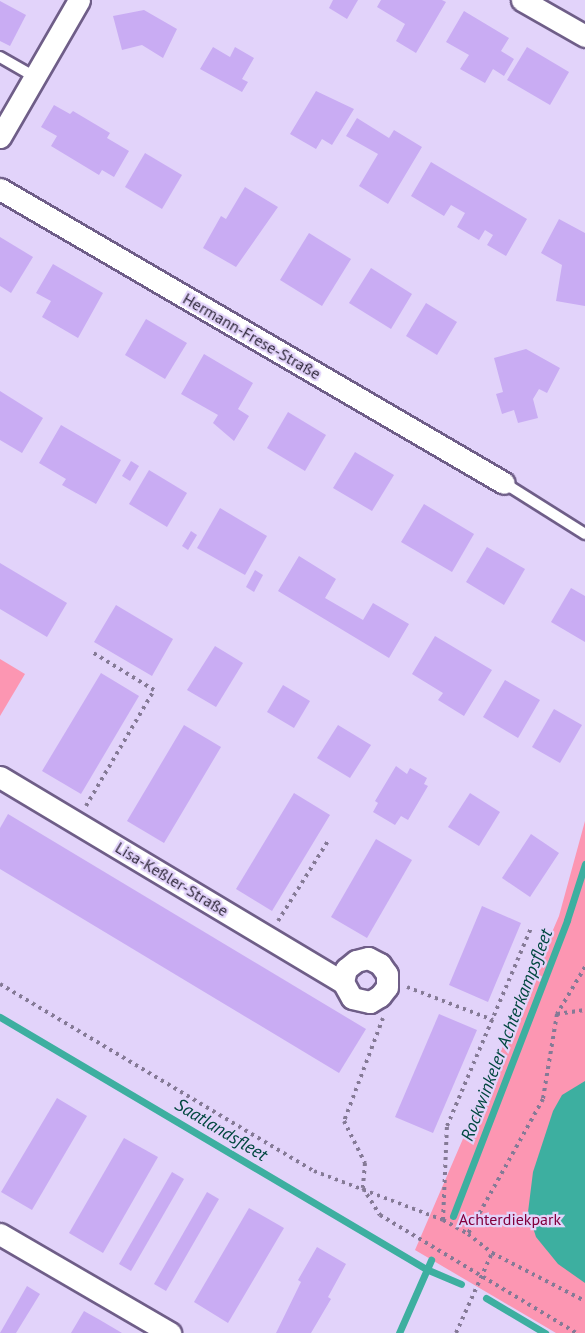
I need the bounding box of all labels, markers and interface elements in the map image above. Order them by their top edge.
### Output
street label: Hermann-Frese-Straße [180,289,324,383]
street label: Lisa-Keßler-Straße [112,838,232,920]
water label: Rockwinkeler Achterkampsfleet [456,926,558,1144]
water label: Saatlandsfleet [171,1094,271,1166]
park label: Achterdiekpark [459,1209,561,1229]

